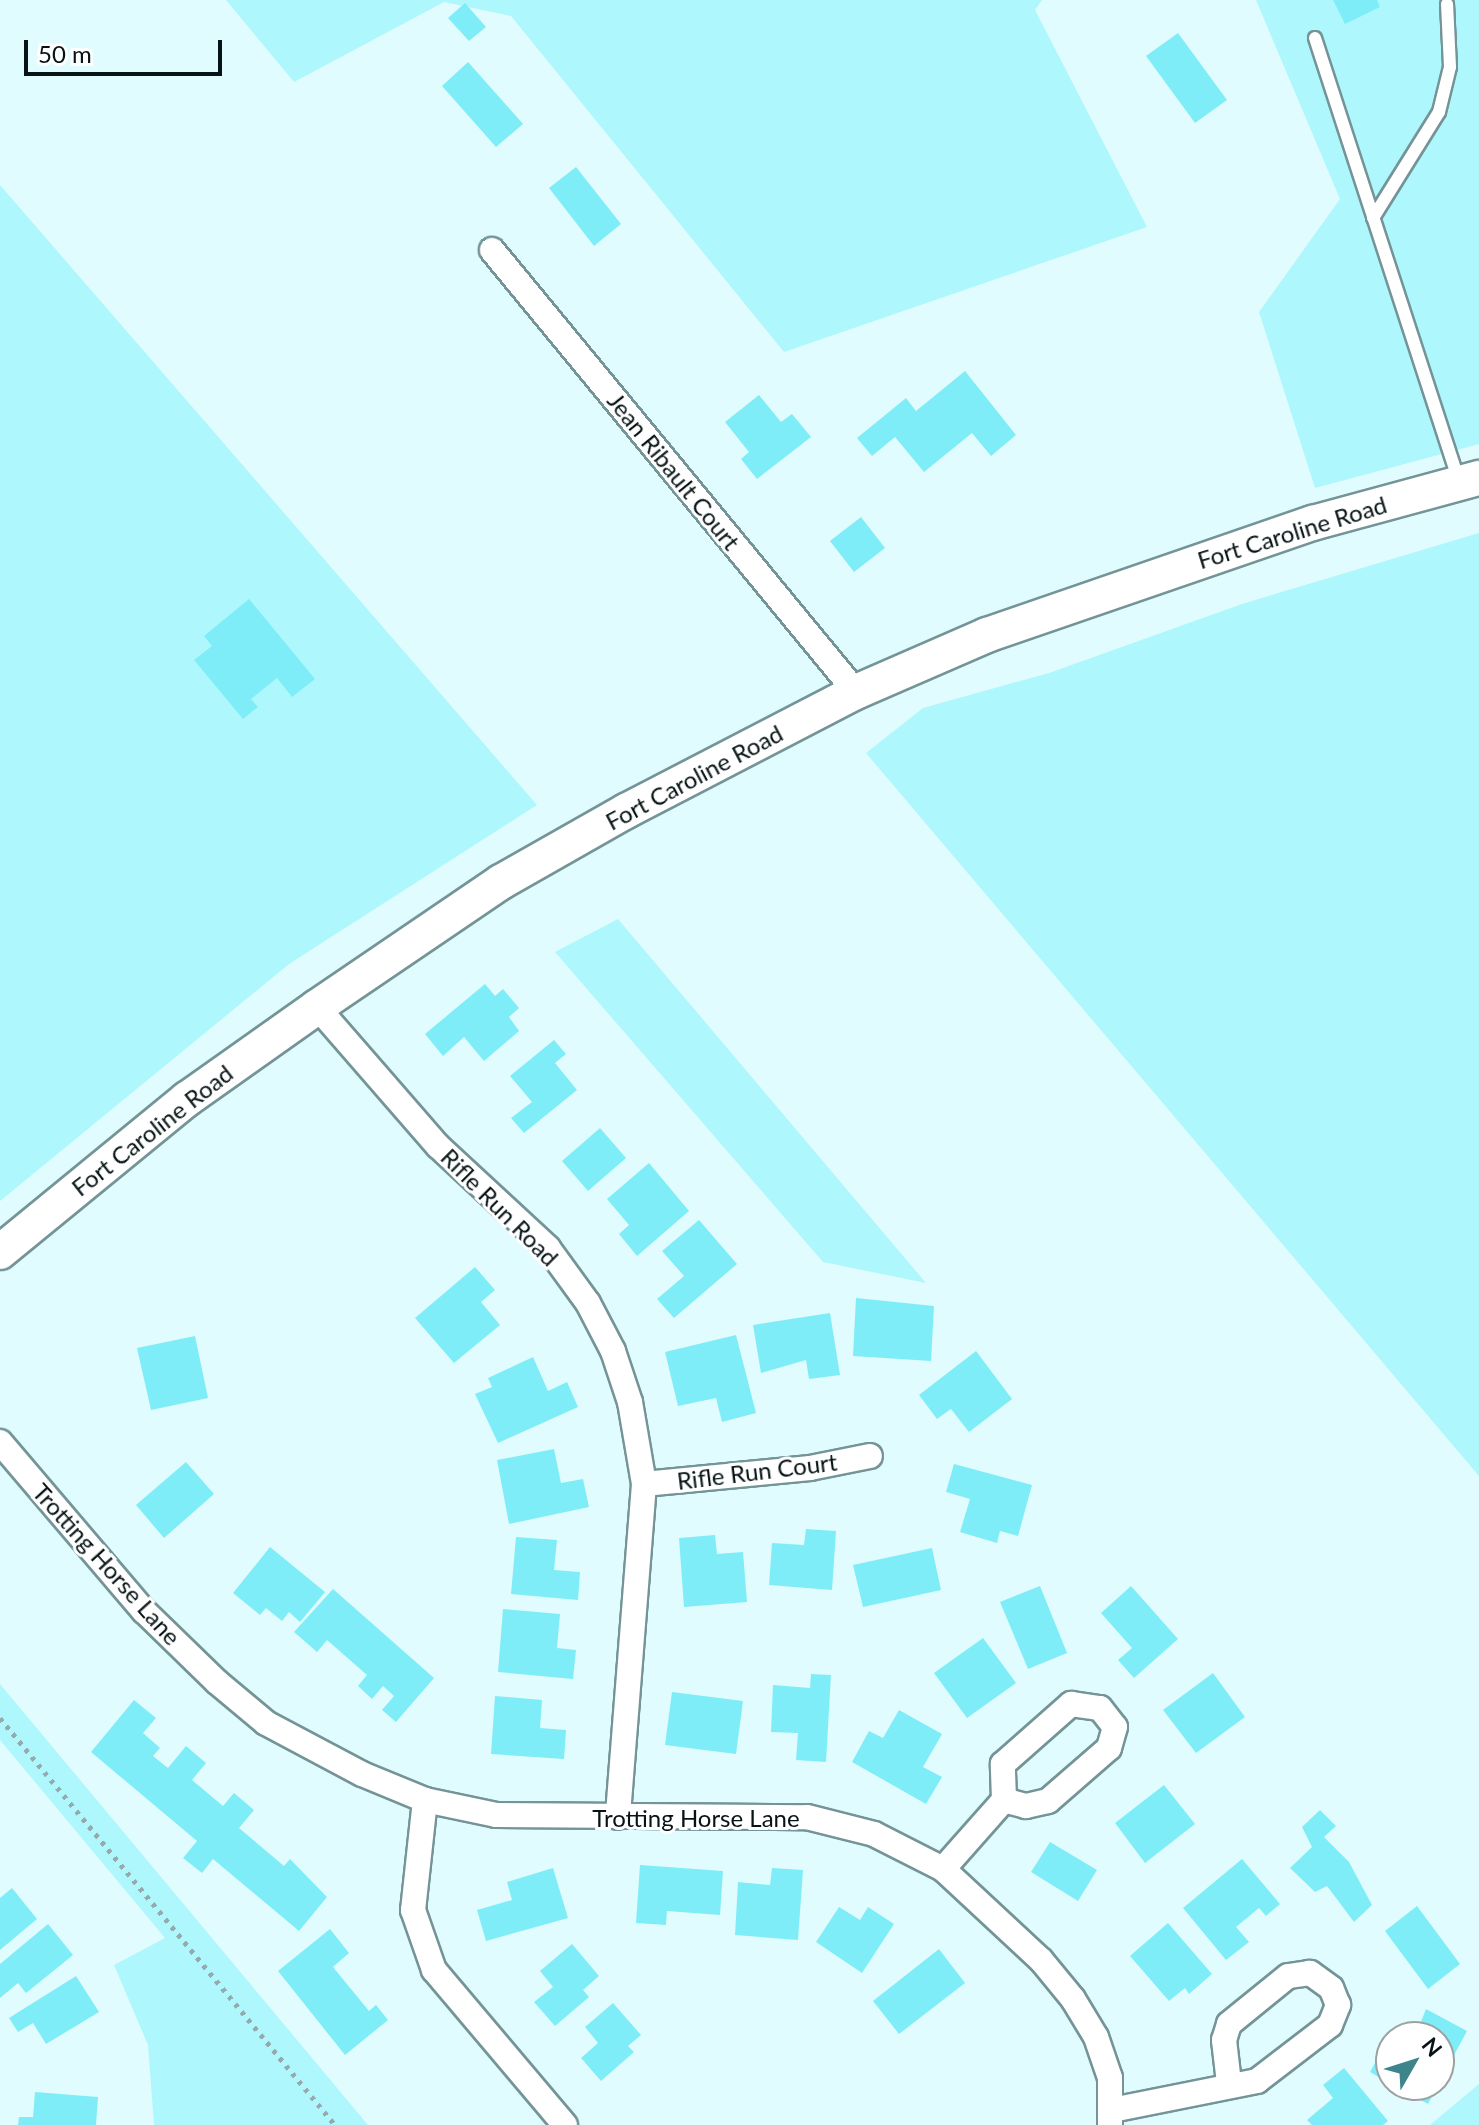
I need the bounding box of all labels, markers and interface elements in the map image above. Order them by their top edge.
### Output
scale bar [28,24,226,74]
text: 50 m [38,39,92,68]
street label: Jean Ribault Court [602,387,746,555]
street label: Fort Caroline Road [1194,490,1390,574]
street label: Fort Caroline Road [601,718,787,836]
street label: Fort Caroline Road [66,1058,238,1202]
street label: Rifle Run Road [435,1142,565,1272]
street label: Rifle Run Court [675,1447,839,1495]
street label: Trotting Horse Lane [27,1477,187,1651]
street label: Trotting Horse Lane [592,1804,800,1832]
north arrow [1375,2021,1455,2101]
text: N [1417,2032,1448,2062]

